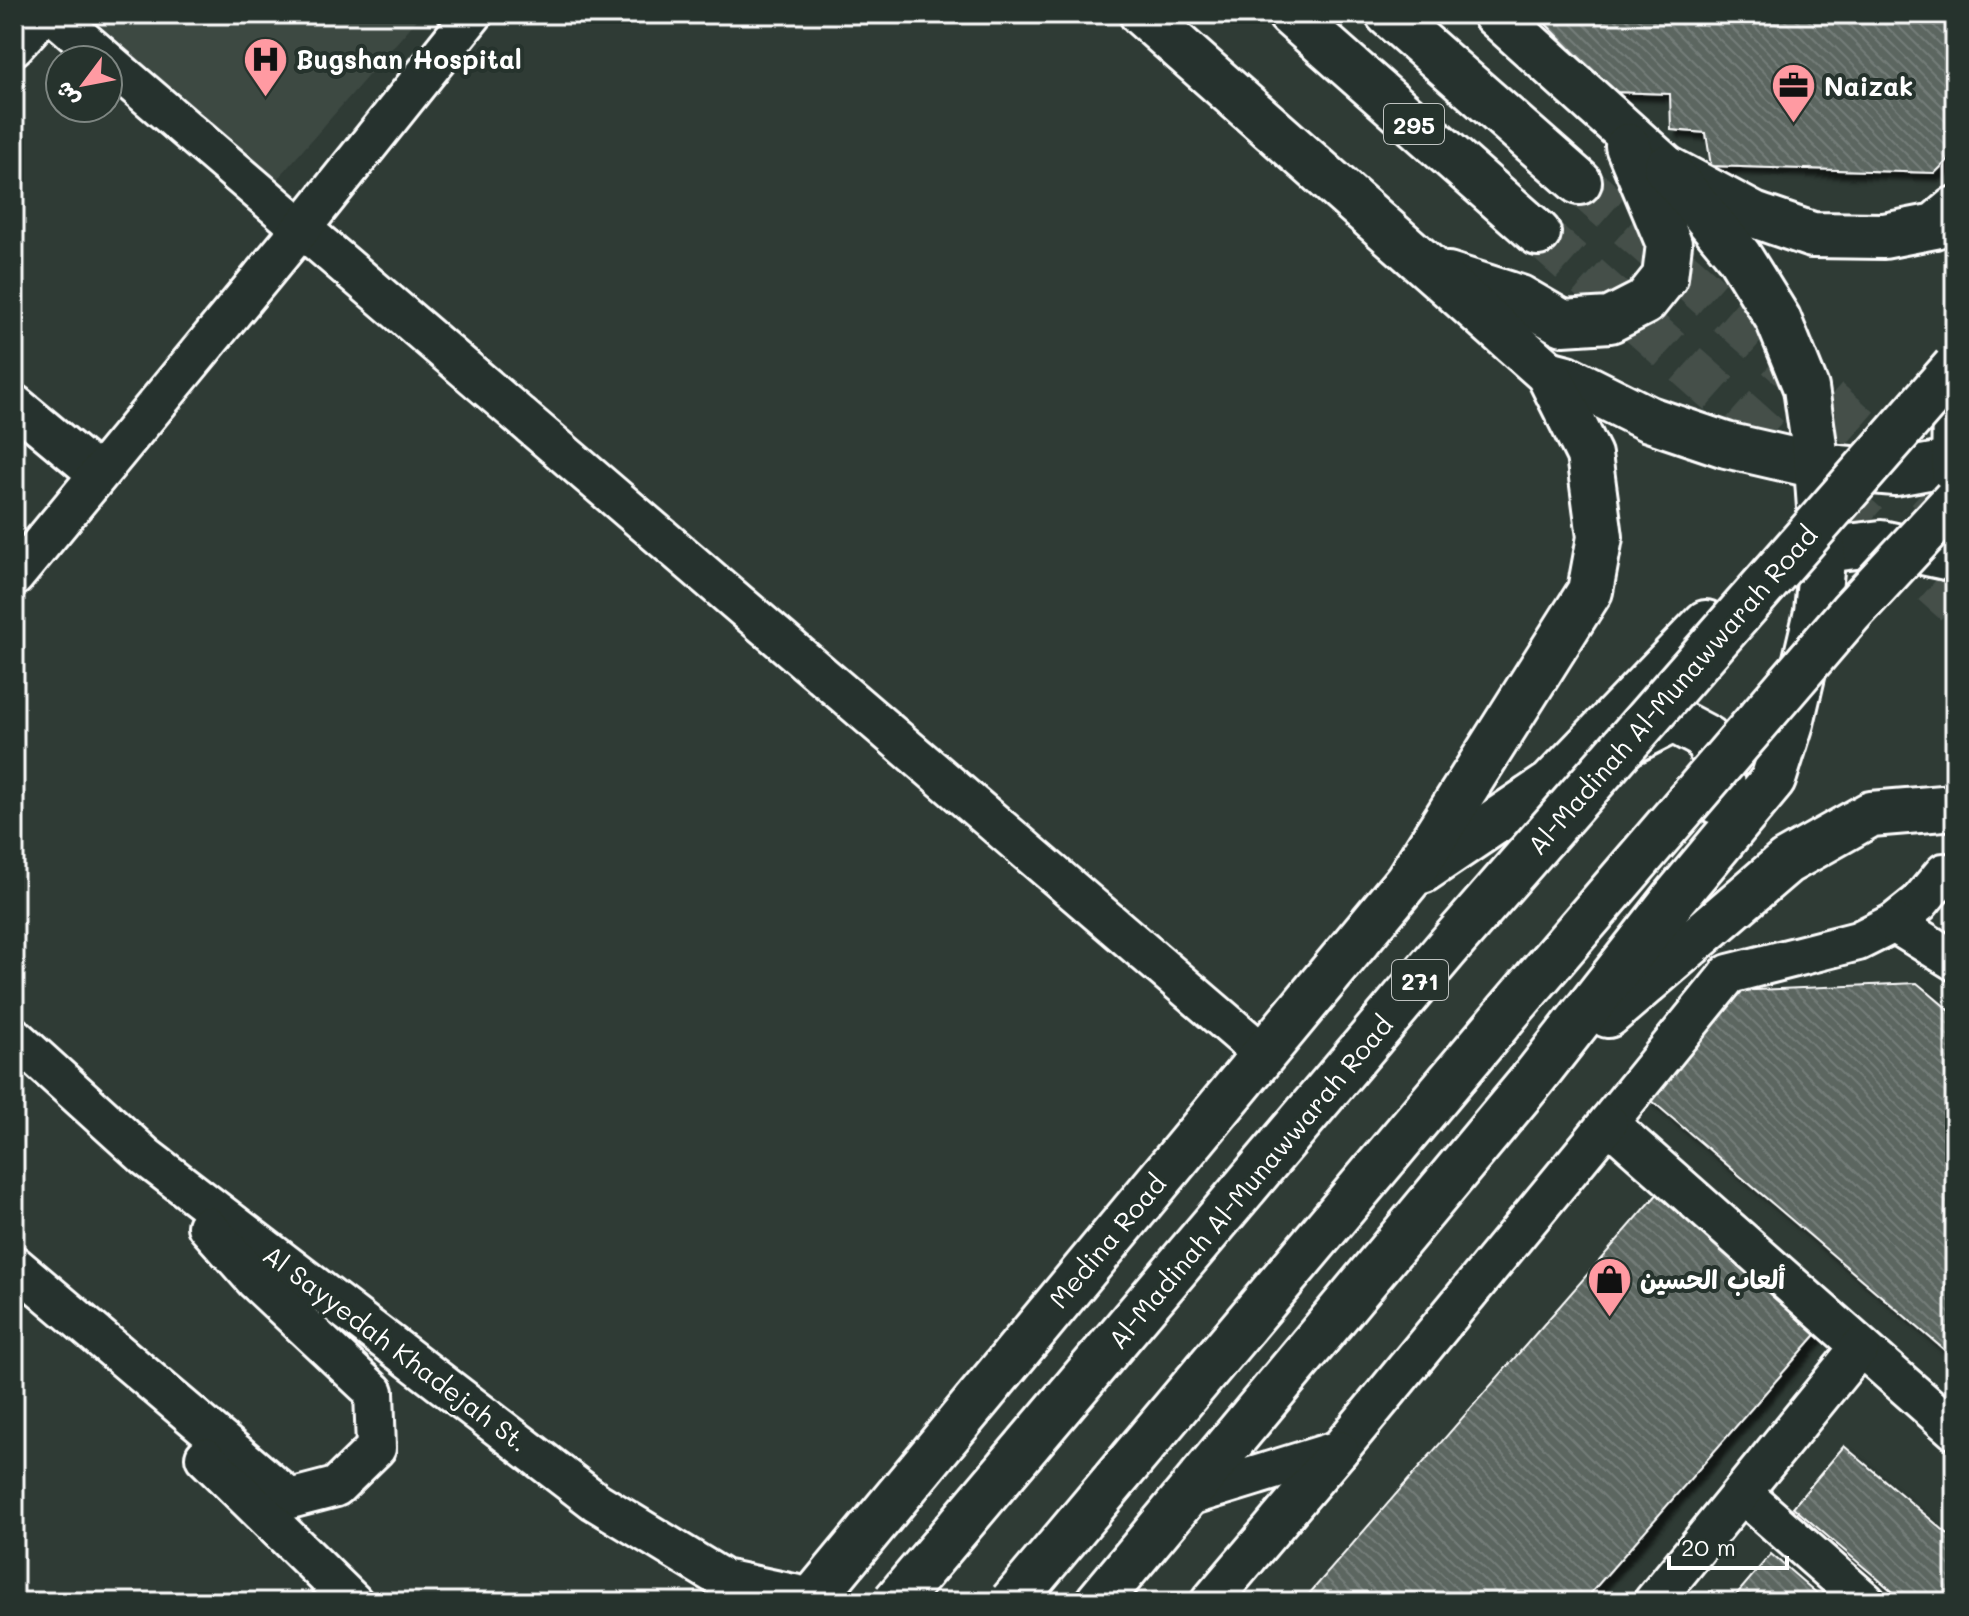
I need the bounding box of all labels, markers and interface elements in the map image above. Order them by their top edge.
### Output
hospital icon: Bugshan Hospital [241,35,289,98]
place label: Bugshan Hospital [296,42,522,76]
north arrow [44,44,124,124]
office icon: Naizak [1769,62,1817,125]
place label: Naizak [1824,69,1913,103]
text: ش [48,77,85,113]
road number: 295 [1384,104,1444,144]
street label: Al-Madinah Al-Munawwarah Road [1520,518,1824,862]
road number: 271 [1392,960,1448,1000]
street label: Al-Madinah Al-Munawwarah Road [1100,1008,1400,1356]
street label: Medina Road [1041,1167,1173,1315]
street label: Al Sayyedah Khadejah St. [257,1237,535,1459]
shop icon: ألعاب الحسين [1585,1255,1633,1318]
place label: ألعاب الحسين [1640,1262,1785,1296]
scale bar [1669,1520,1787,1570]
text: 20 m [1681,1531,1736,1562]

